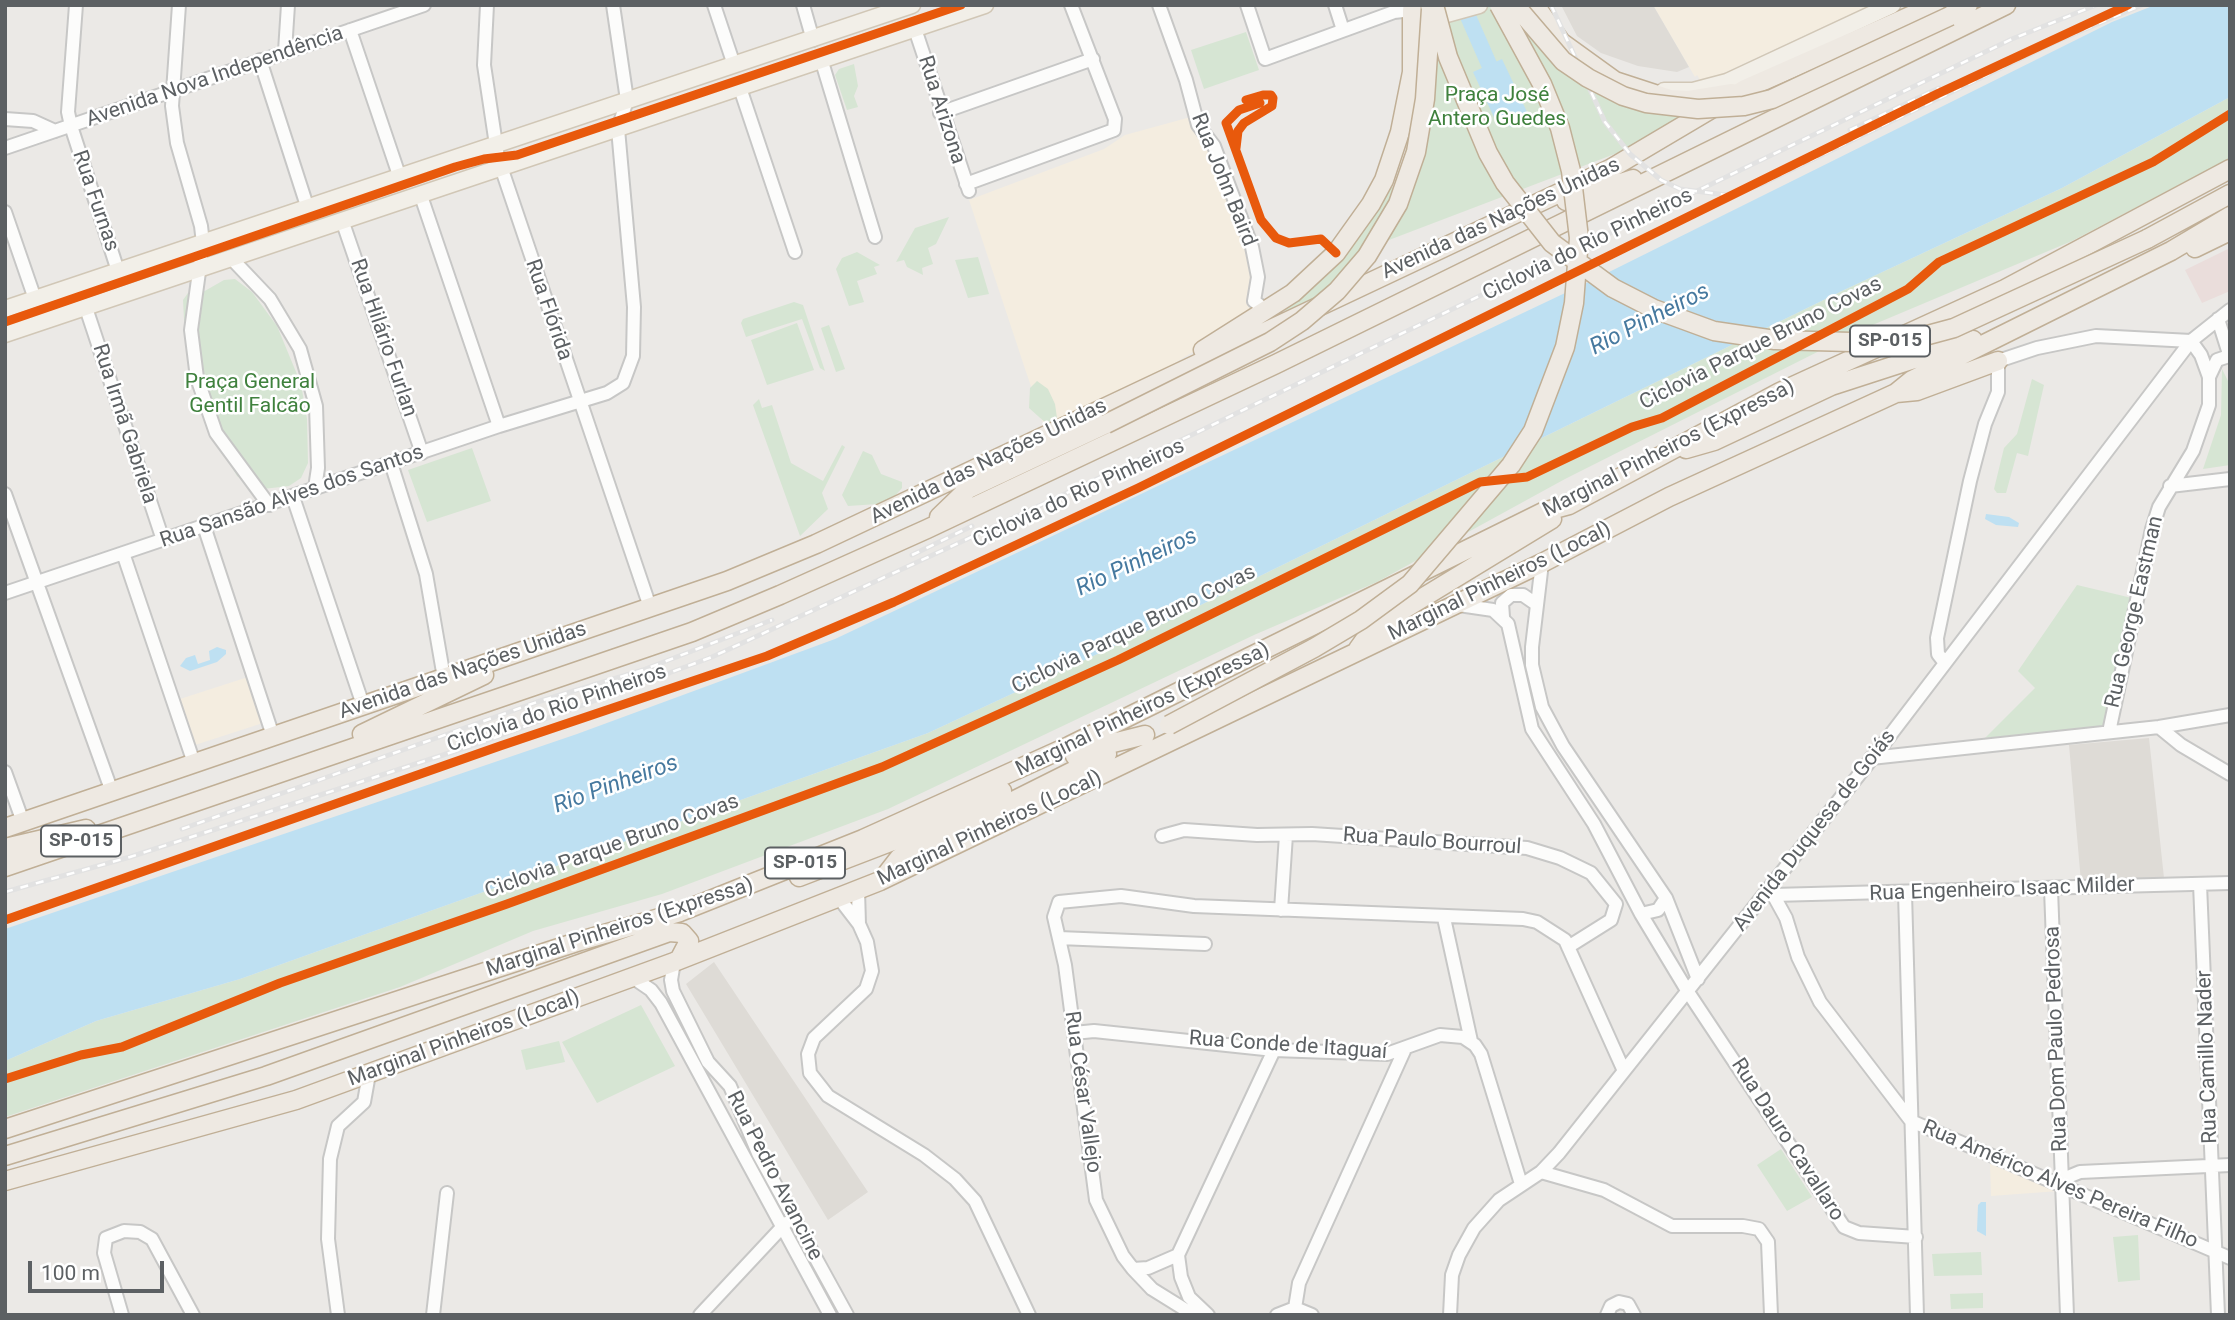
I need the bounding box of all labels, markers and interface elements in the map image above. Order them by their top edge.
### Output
street label: Avenida Nova Independência [83,21,347,133]
street label: Rua Arizona [912,53,970,167]
park label: Praça José Antero Guedes [1428,83,1566,133]
street label: Rua John Baird [1185,110,1261,250]
street label: Rua Furnas [66,147,124,255]
street label: Avenida das Nações Unidas [1378,153,1624,285]
street label: Ciclovia do Rio Pinheiros [1479,183,1697,307]
street label: Rua Hilário Furlan [344,256,422,420]
street label: Rua Flórida [519,256,577,364]
street label: Ciclovia Parque Bruno Covas [1636,272,1886,416]
water label: Rio Pinheiros [1586,278,1714,362]
road number: SP-015 [1850,326,1930,356]
street label: Rua Irmã Gabriela [86,341,162,507]
park label: Praça General Gentil Falcão [185,370,315,420]
street label: Marginal Pinheiros (Expressa) [1539,374,1799,524]
street label: Avenida das Nações Unidas [867,394,1111,530]
street label: Ciclovia do Rio Pinheiros [969,434,1189,554]
street label: Rua Sansão Alves dos Santos [157,440,427,554]
street label: Rua George Eastman [2101,514,2169,710]
street label: Marginal Pinheiros (Local) [1384,517,1616,647]
water label: Rio Pinheiros [1072,523,1202,603]
street label: Ciclovia Parque Bruno Covas [1008,560,1260,700]
street label: Avenida das Nações Unidas [336,617,590,725]
street label: Marginal Pinheiros (Expressa) [1012,637,1274,783]
street label: Ciclovia do Rio Pinheiros [444,660,670,758]
street label: Avenida Duquesa de Goiás [1728,725,1902,937]
water label: Rio Pinheiros [550,750,682,820]
street label: Marginal Pinheiros (Local) [874,766,1106,892]
street label: Ciclovia Parque Bruno Covas [482,789,742,905]
street label: Rua Paulo Bourroul [1342,823,1522,861]
road number: SP-015 [41,826,121,856]
road number: SP-015 [765,848,845,878]
street label: Marginal Pinheiros (Expressa) [483,873,757,983]
street label: Rua Engenheiro Isaac Milder [1869,873,2135,907]
street label: Rua Dom Paulo Pedrosa [2040,926,2074,1152]
street label: Rua Camillo Nader [2192,970,2224,1144]
street label: Marginal Pinheiros (Local) [345,985,583,1093]
street label: Rua César Vallejo [1058,1009,1106,1175]
street label: Rua Conde de Itaguaí [1188,1026,1388,1066]
street label: Rua Dauro Cavallaro [1725,1054,1849,1226]
street label: Rua Pedro Avancine [720,1087,828,1265]
street label: Rua Américo Alves Pereira Filho [1918,1115,2202,1255]
scale bar [32,1246,168,1290]
text: 100 m [41,1261,100,1285]

